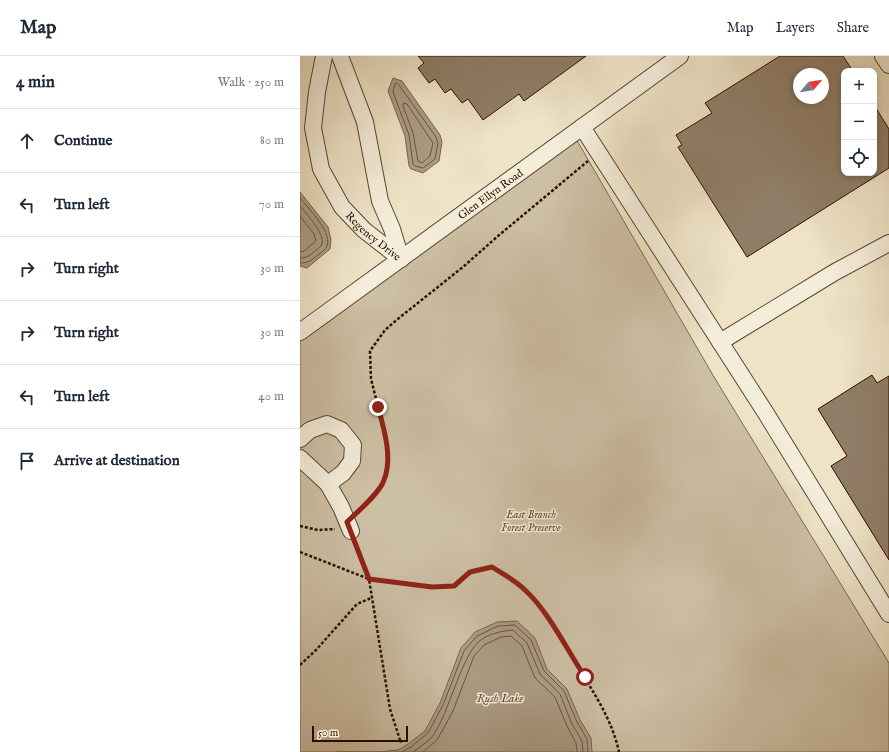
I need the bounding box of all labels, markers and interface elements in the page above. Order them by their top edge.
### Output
text: Map [20,16,56,40]
text: Map [727,19,754,37]
text: Layers [776,19,815,37]
text: Share [837,19,869,37]
north arrow [793,68,829,104]
map controls [841,68,877,176]
button: + [841,68,877,104]
text: 4 min [16,72,55,93]
text: Walk · 250 m [218,74,284,91]
button: − [841,104,877,140]
icon: ahead [16,130,38,152]
text: Continue [54,131,112,150]
text: 80 m [260,132,284,149]
button: locate [841,140,877,176]
street label: Glen Ellyn Road [455,166,526,223]
icon: left [16,194,38,216]
text: Turn left [54,195,110,214]
text: 70 m [259,196,284,213]
street label: Regency Drive [342,209,403,264]
icon: right [16,258,38,280]
text: Turn right [54,259,119,278]
text: 30 m [260,260,284,277]
icon: right [16,322,38,344]
text: Turn right [54,323,119,342]
text: 30 m [260,324,284,341]
icon: left [16,386,38,408]
text: Turn left [54,387,110,406]
text: 40 m [258,388,284,405]
route end [369,398,387,416]
icon: arrive [16,450,38,472]
text: Arrive at destination [54,451,180,470]
park label: East Branch Forest Preserve [501,508,561,535]
route start [576,668,594,686]
water label: Rush Lake [477,691,523,706]
scale bar [312,724,408,743]
text: 50 m [318,726,338,740]

